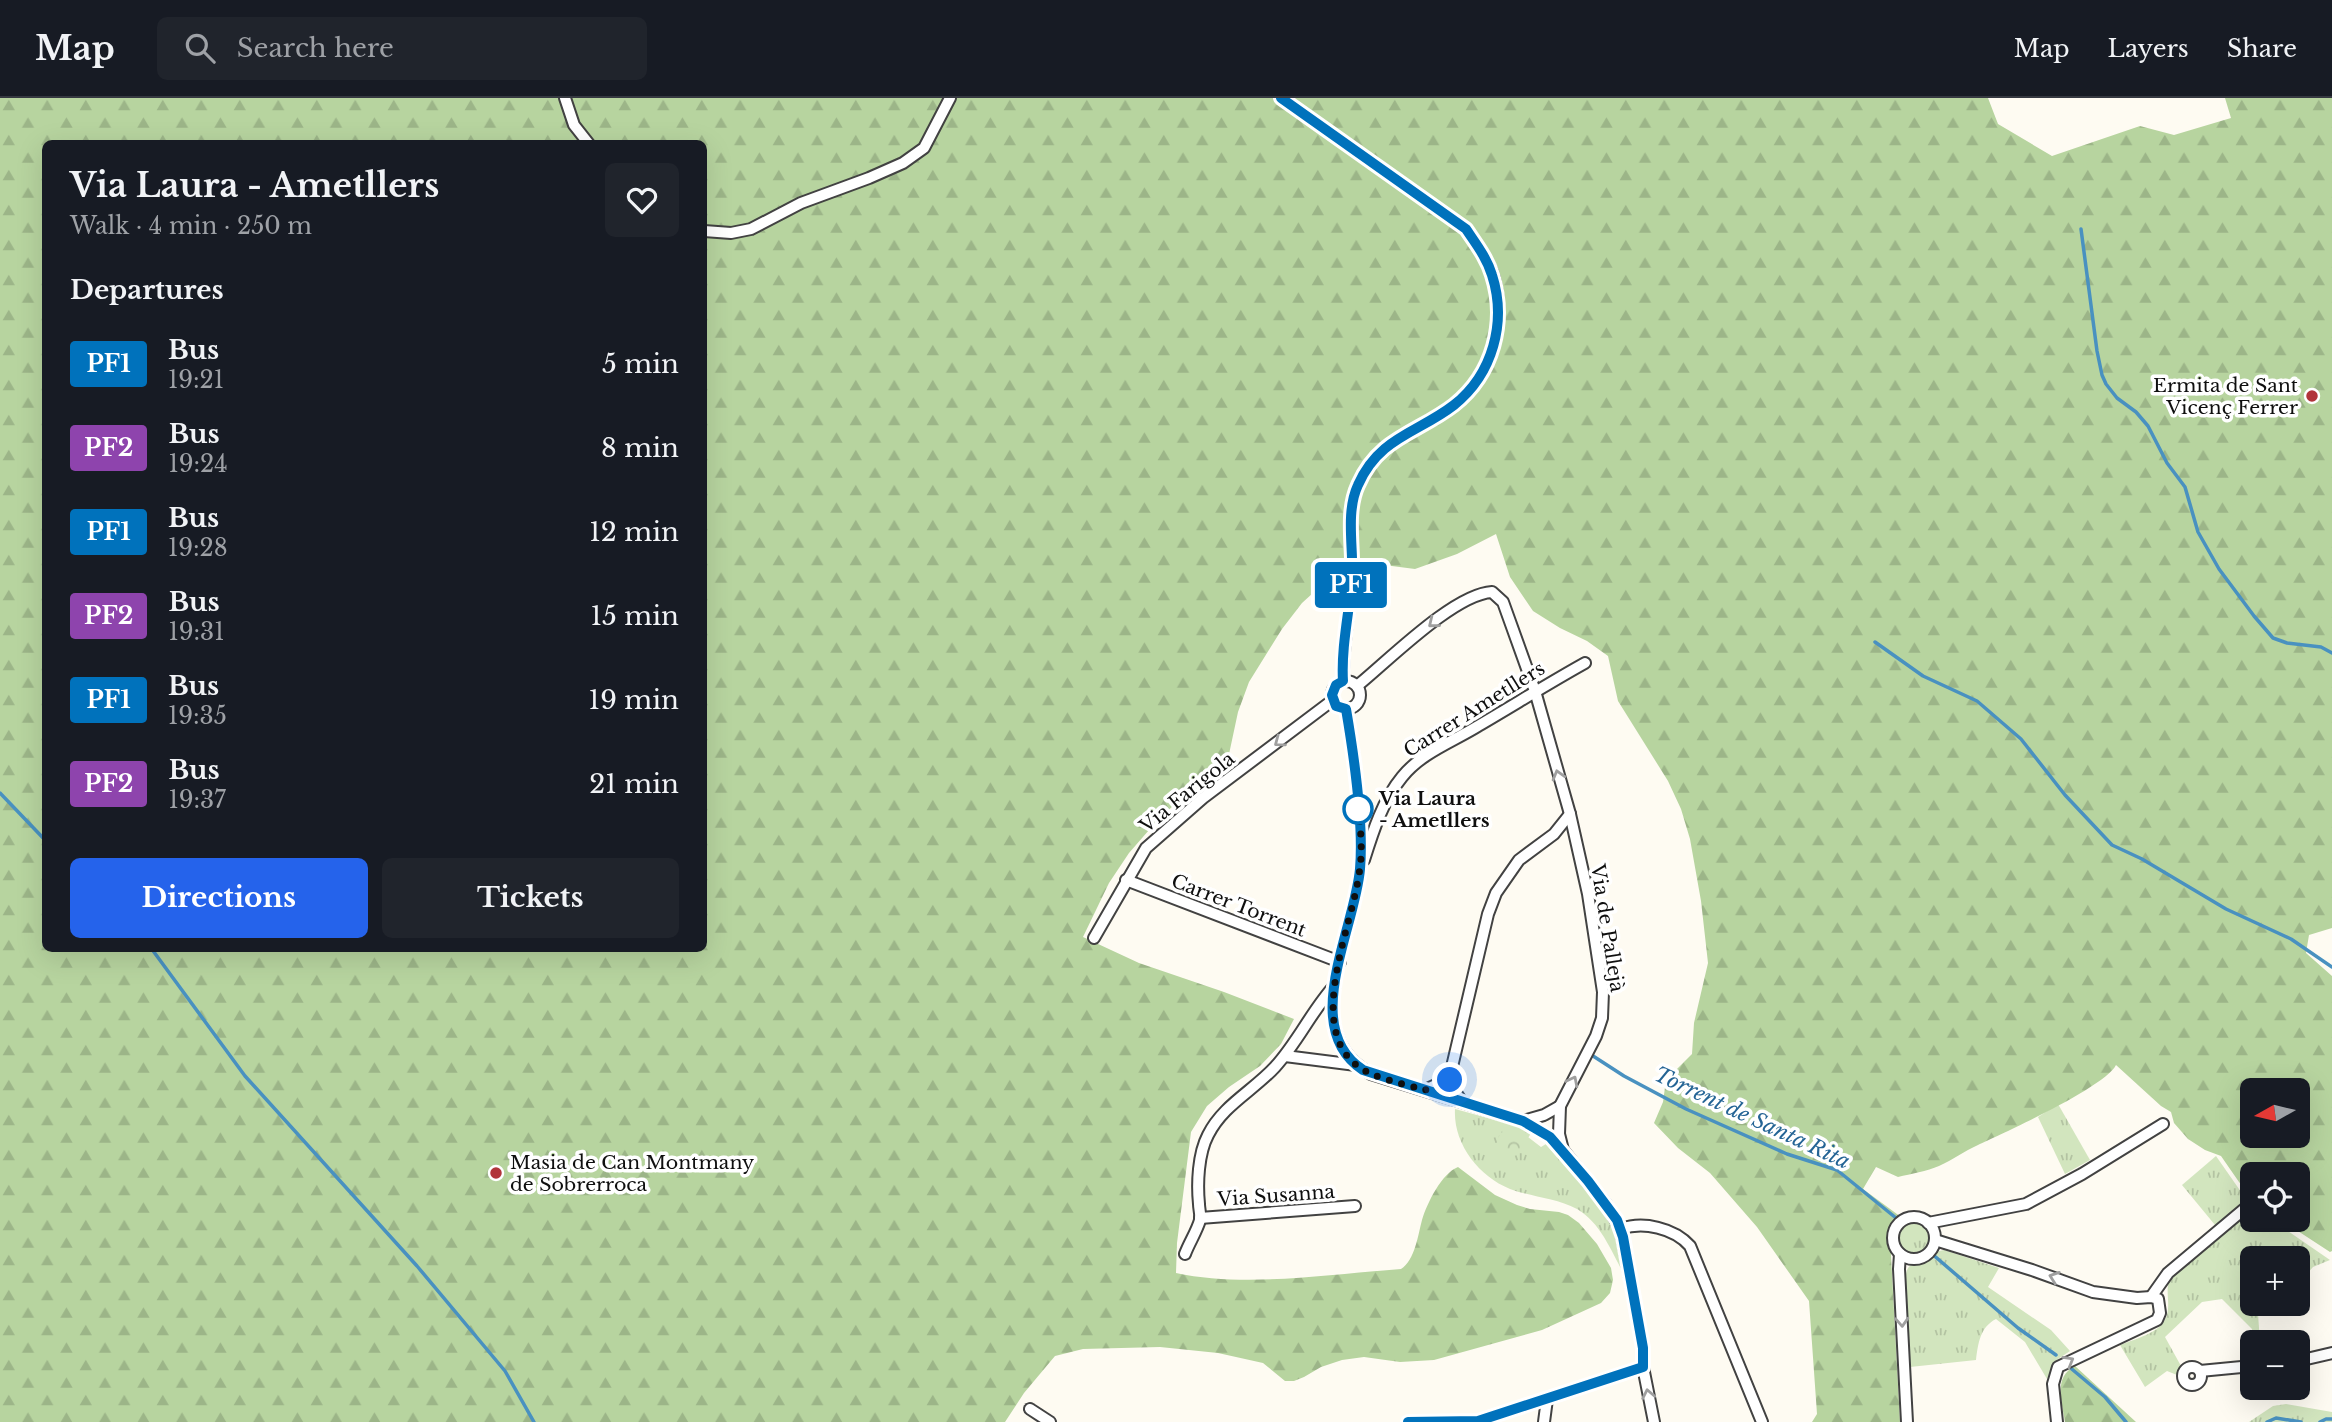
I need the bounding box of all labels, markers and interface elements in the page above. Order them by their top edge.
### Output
search box [157,17,647,80]
text: Map [35,28,115,69]
icon: search [181,29,219,67]
text: Search here [237,32,394,64]
text: Map [2014,34,2070,63]
text: Layers [2108,34,2189,63]
text: Share [2227,34,2297,63]
button: heart [605,163,679,237]
text: Via Laura - Ametllers [70,165,439,206]
text: Walk · 4 min · 250 m [70,212,312,240]
text: Departures [70,274,224,306]
text: Bus [168,334,219,366]
text: 5 min [602,348,679,380]
text: PF1 [86,349,131,378]
text: 19:21 [168,366,224,394]
place label: Ermita de Sant Vicenç Ferrer [2153,374,2299,419]
marker: Ermita de Sant Vicenç Ferrer [2304,388,2320,404]
text: Bus [168,418,220,450]
text: 8 min [601,432,679,464]
text: PF2 [84,433,133,462]
text: 19:24 [168,450,228,478]
text: Bus [168,502,219,534]
text: 12 min [589,516,679,548]
text: PF1 [86,517,131,546]
text: 19:28 [168,534,228,562]
line badge: PF1 [1311,562,1391,608]
text: PF1 [1329,570,1373,599]
text: Bus [168,586,220,618]
text: 15 min [590,600,679,632]
text: PF2 [84,601,133,630]
one-way arrow [1428,615,1441,627]
text: 19:31 [168,618,224,646]
street label: Carrer Ametllers [1400,657,1549,762]
text: Bus [168,670,219,702]
text: 19 min [589,684,679,716]
text: PF1 [86,685,131,714]
text: 19:35 [168,702,227,730]
one-way arrow [1274,734,1287,747]
street label: Via Farigola [1134,747,1240,838]
text: Bus [168,754,220,786]
text: 21 min [589,768,679,800]
text: PF2 [84,769,133,798]
one-way arrow [1552,769,1567,781]
text: 19:37 [168,786,226,814]
place label: Via Laura - Ametllers [1378,787,1490,832]
marker: Via Laura - Ametllers [1343,794,1373,824]
button: Directions [70,858,368,938]
button: Tickets [382,858,679,938]
street label: Via de Pallejà [1586,862,1629,994]
street label: Carrer Torrent [1168,869,1310,942]
water label: Torrent de Santa Rita [1650,1061,1854,1175]
your location [1432,1062,1467,1097]
one-way arrow [1565,1076,1579,1088]
north arrow [2240,1078,2310,1148]
map controls [2240,1078,2310,1400]
place label: Masia de Can Montmany de Sobrerroca [510,1151,754,1196]
button: locate [2240,1162,2310,1232]
marker: Masia de Can Montmany de Sobrerroca [488,1165,504,1181]
street label: Via Susanna [1215,1180,1336,1211]
button: + [2240,1246,2310,1316]
one-way arrow [2048,1271,2060,1285]
one-way arrow [1894,1317,1909,1328]
button: − [2240,1330,2310,1400]
one-way arrow [2061,1356,2074,1369]
one-way arrow [1642,1388,1657,1400]

